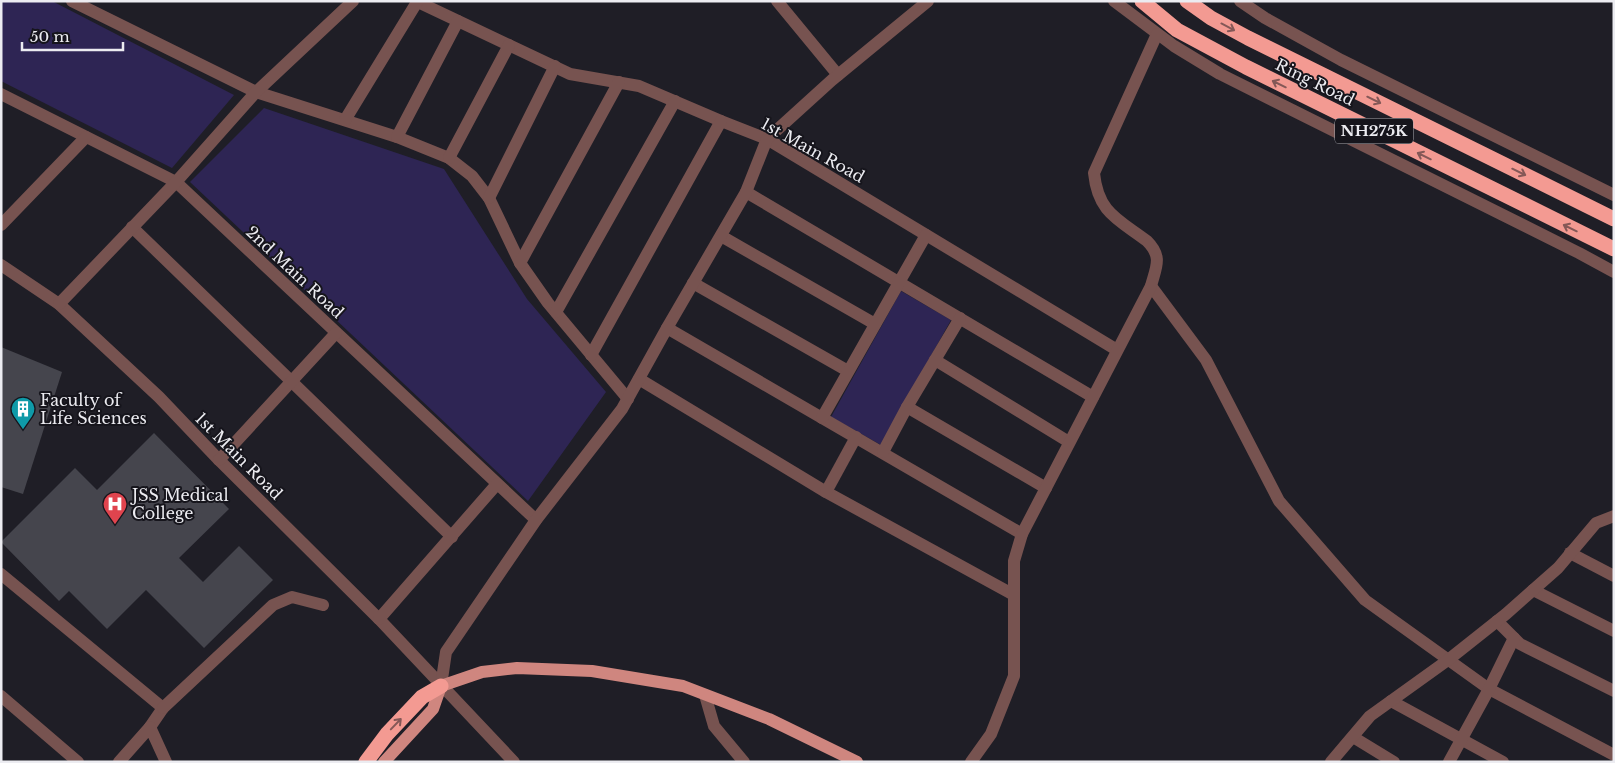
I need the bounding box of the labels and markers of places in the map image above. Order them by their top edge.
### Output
place label: Faculty of Life Sciences [40,390,147,428]
building icon: Faculty of Life Sciences [10,396,36,430]
place label: JSS Medical College [130,485,229,523]
hospital icon: JSS Medical College [102,491,128,525]

